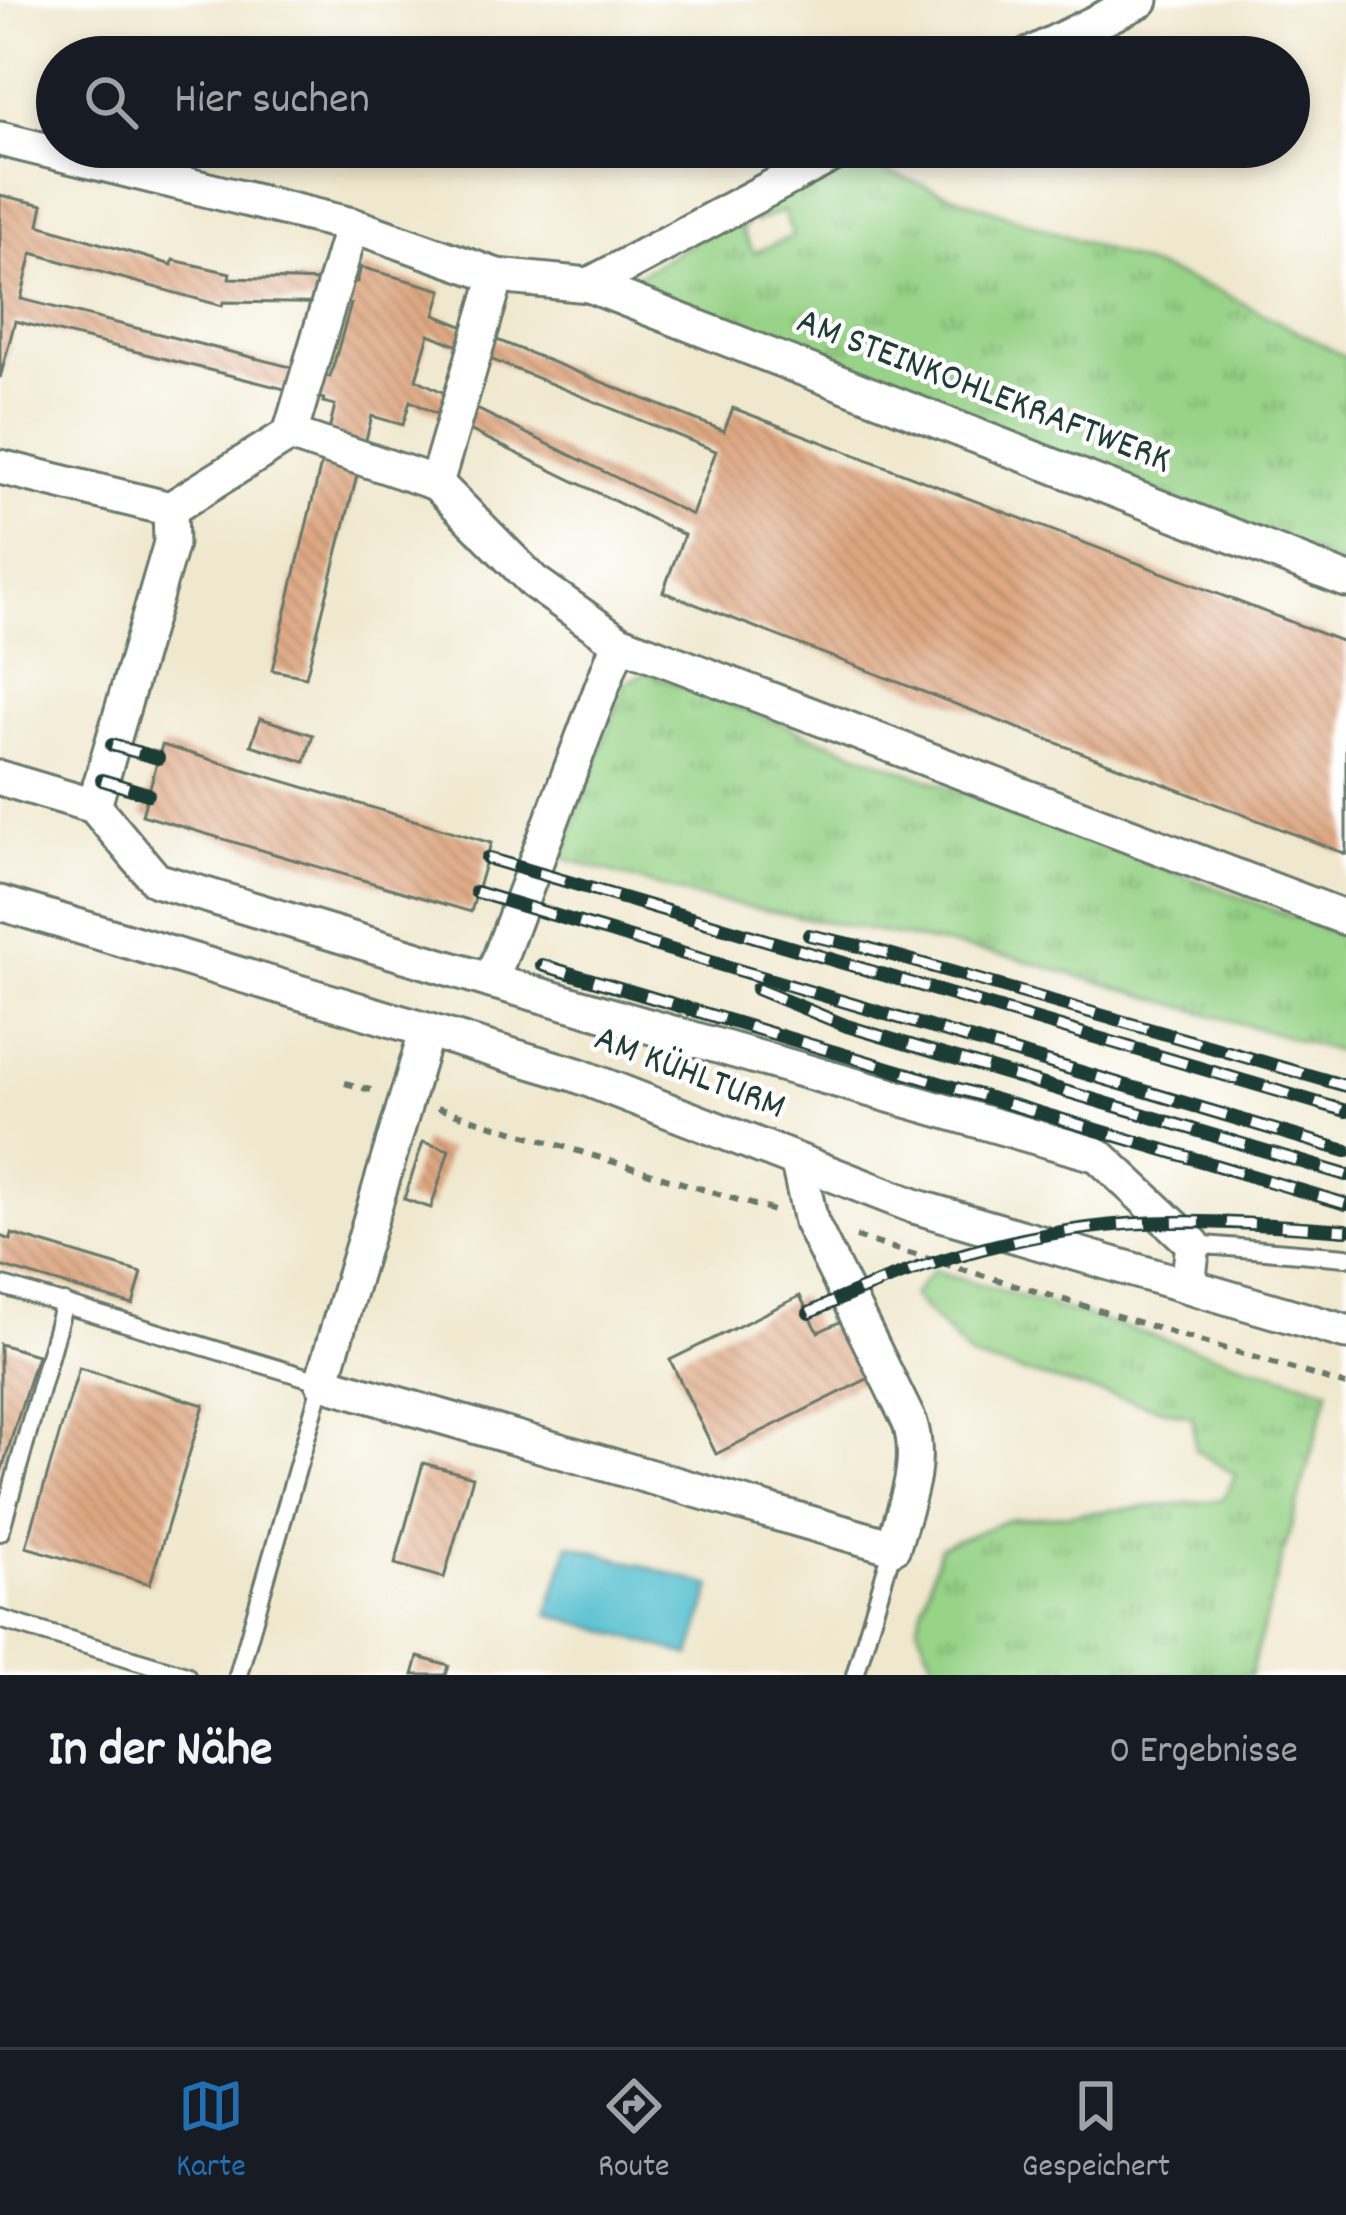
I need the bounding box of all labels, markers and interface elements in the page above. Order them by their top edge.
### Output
search box [36,36,1310,168]
icon: search [78,69,144,135]
text: Hier suchen [174,70,370,134]
street label: AM STEINKOHLEKRAFTWERK [788,296,1178,490]
street label: AM KÜHLTURM [585,1013,793,1137]
text: In der Nähe [48,1717,272,1789]
text: 0 Ergebnisse [1109,1726,1298,1781]
tab: Karte [176,2073,246,2192]
tab: Route [598,2073,670,2192]
tab: Gespeichert [1022,2073,1170,2192]

